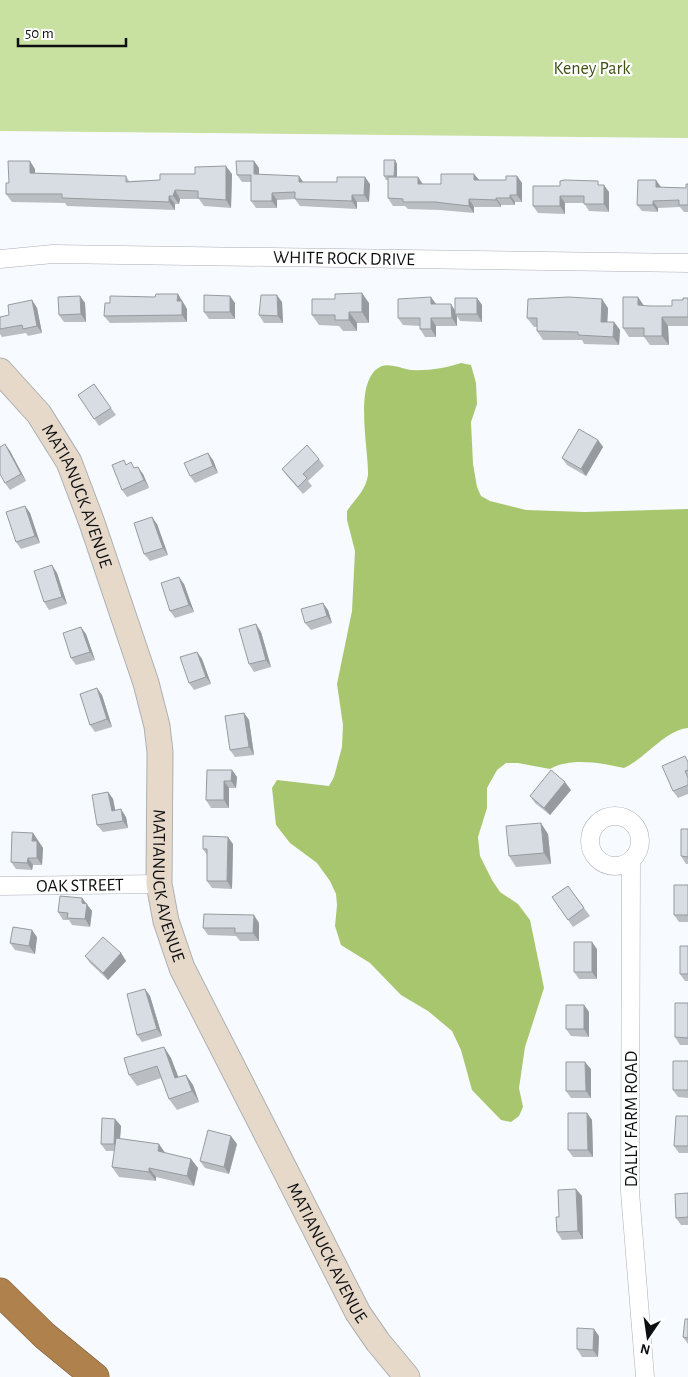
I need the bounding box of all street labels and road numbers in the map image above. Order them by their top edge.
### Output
street label: WHITE ROCK DRIVE [273,249,415,269]
street label: MATIANUCK AVENUE [38,421,115,571]
street label: MATIANUCK AVENUE [149,809,187,965]
street label: OAK STREET [36,876,124,896]
street label: DALLY FARM ROAD [623,1051,641,1187]
street label: MATIANUCK AVENUE [283,1180,370,1327]

